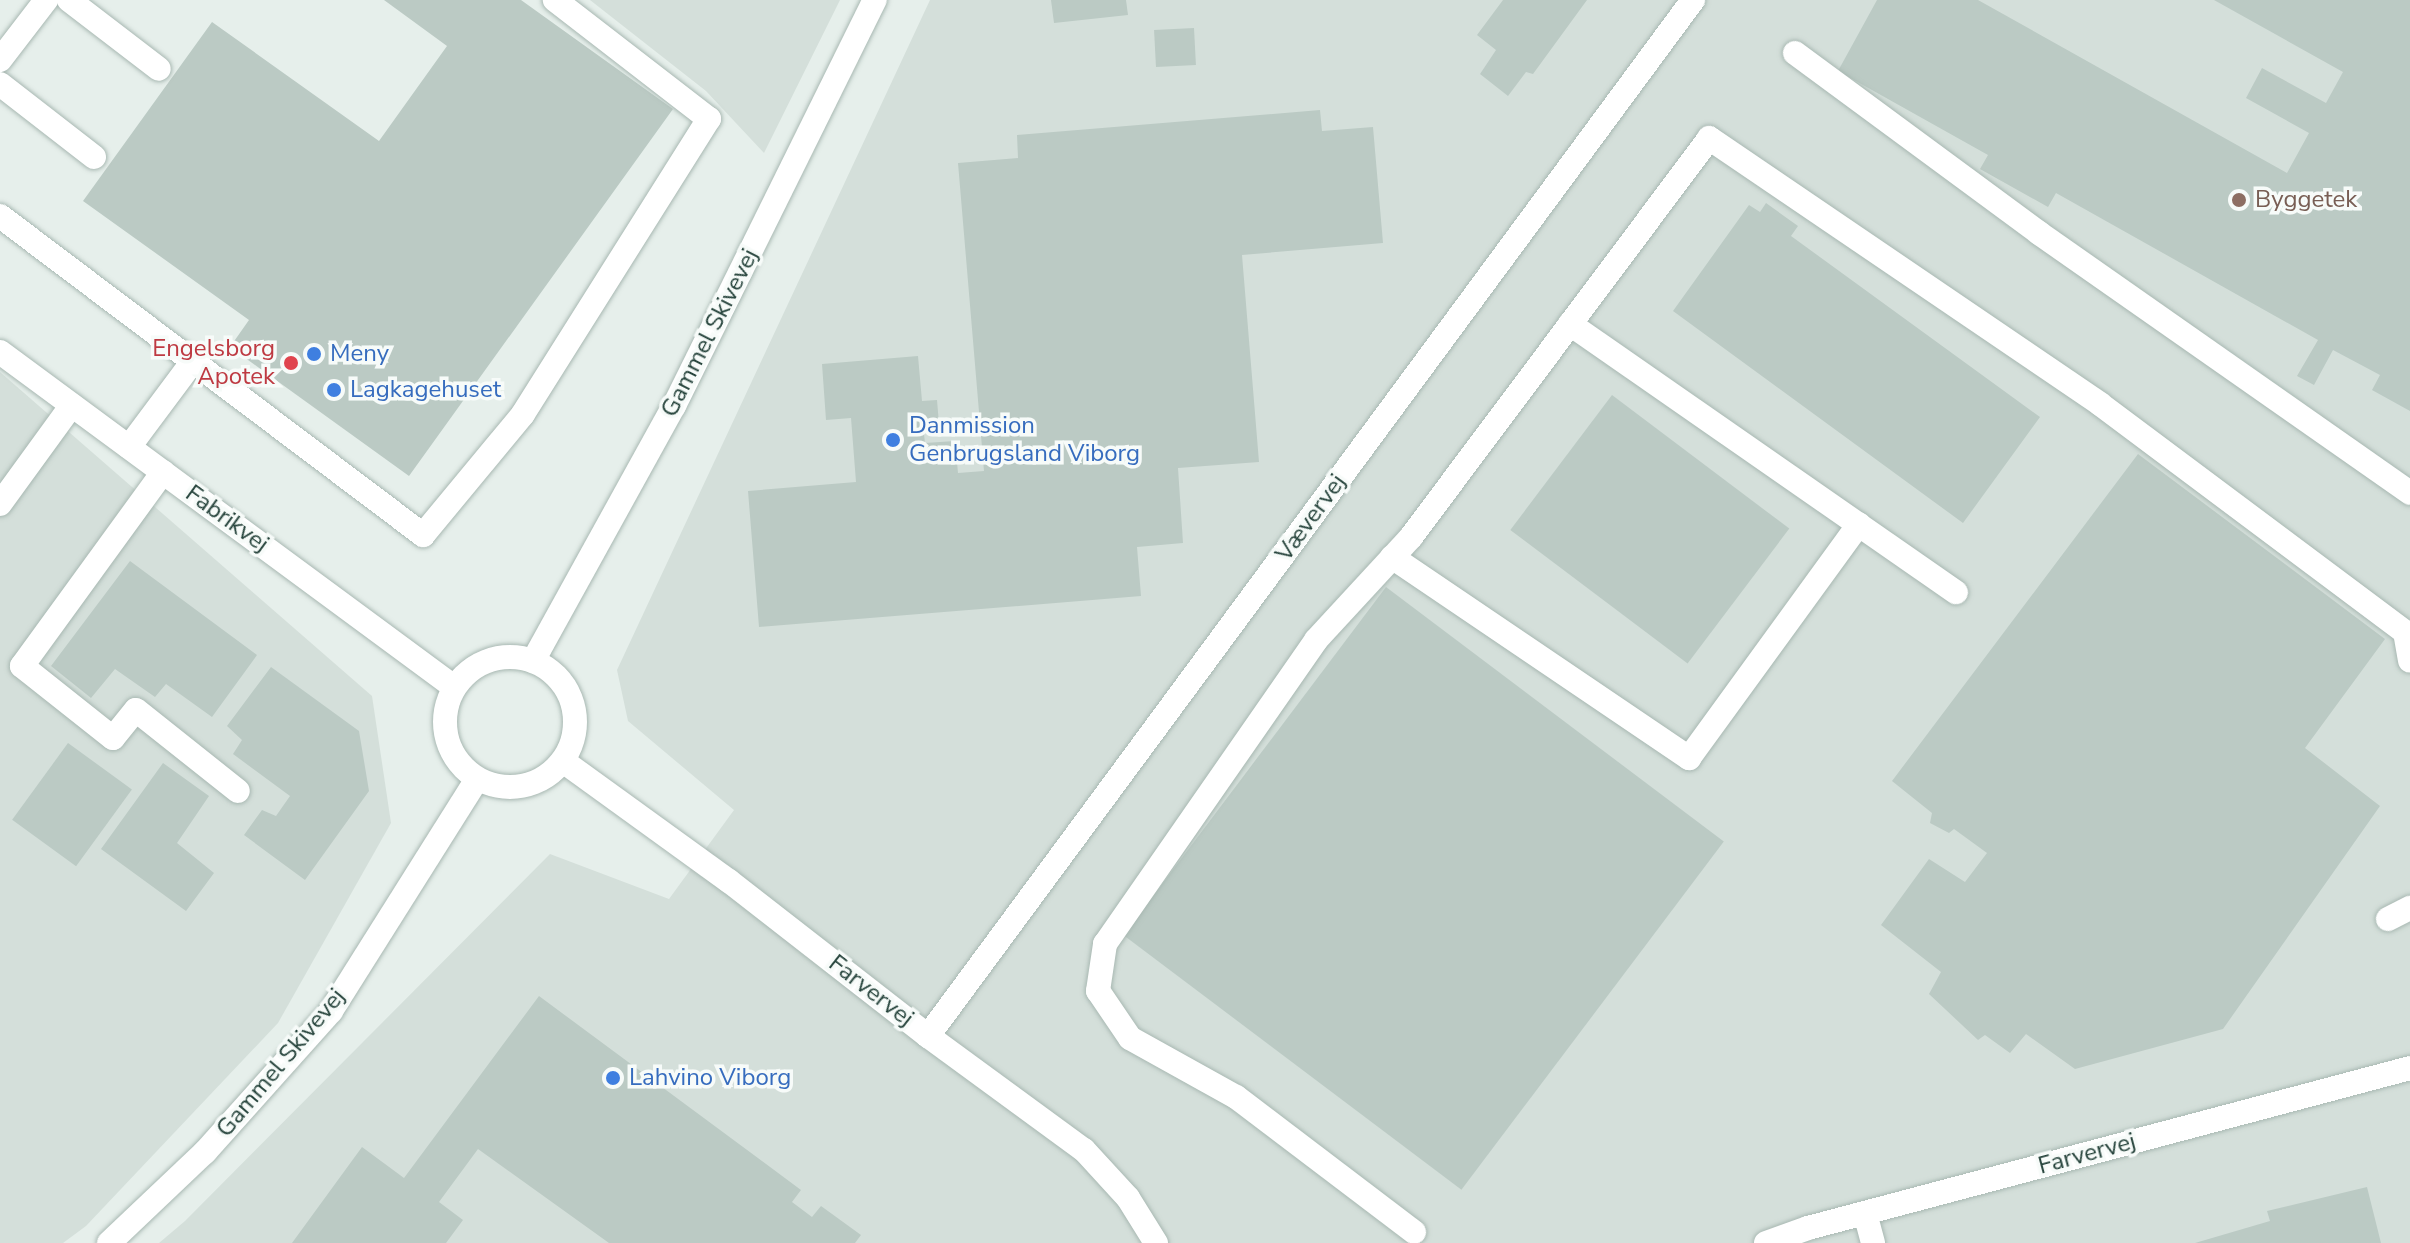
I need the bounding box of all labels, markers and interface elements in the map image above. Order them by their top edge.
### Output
place label: Byggetek [2255,186,2357,214]
marker: Byggetek [2230,191,2248,209]
street label: Gammel Skivevej [655,244,765,422]
place label: Engelsborg Apotek [152,335,275,391]
place label: Meny [330,340,389,368]
marker: Meny [305,345,323,363]
marker: Engelsborg Apotek [282,354,300,372]
place label: Lagkagehuset [350,376,501,404]
marker: Lagkagehuset [325,381,343,399]
place label: Danmission Genbrugsland Viborg [909,412,1140,468]
marker: Danmission Genbrugsland Viborg [884,431,902,449]
street label: Vævervej [1270,469,1352,567]
street label: Fabrikvej [180,479,274,559]
street label: Farvervej [823,949,919,1033]
street label: Gammel Skivevej [211,983,351,1143]
place label: Lahvino Viborg [629,1064,791,1092]
marker: Lahvino Viborg [604,1069,622,1087]
street label: Farvervej [2035,1127,2139,1181]

